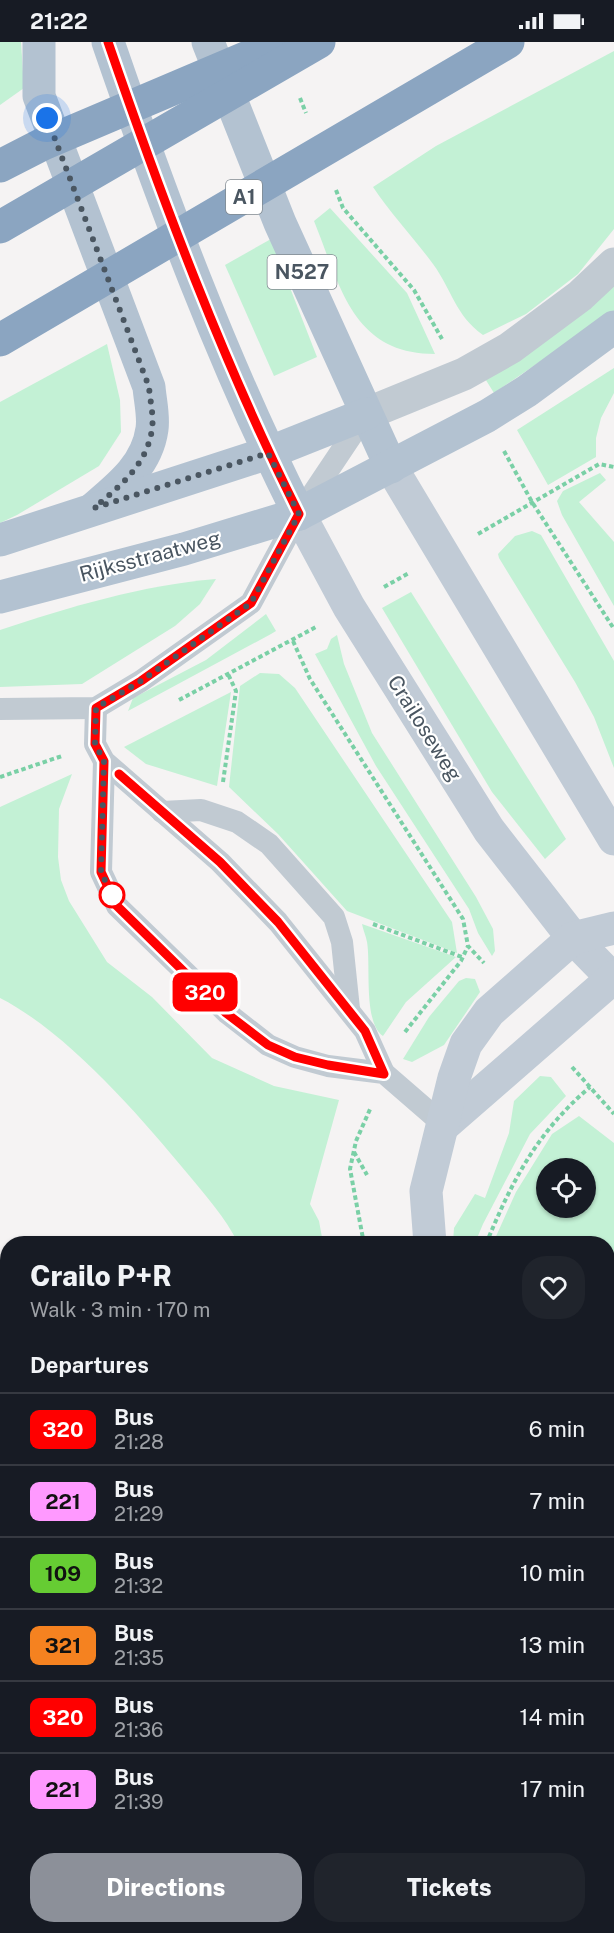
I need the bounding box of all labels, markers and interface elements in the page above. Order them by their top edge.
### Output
text: 21:22 [30,8,88,34]
your location [32,103,62,133]
road number: A1 [226,180,262,214]
road number: N527 [268,255,336,289]
street label: Rijksstraatweg [77,525,223,587]
street label: Crailoseweg [383,670,467,786]
unlabelled marker [99,882,125,908]
line badge: 320 [170,972,240,1012]
text: 320 [185,980,225,1005]
map controls [536,1158,596,1218]
button: locate [536,1158,596,1218]
button: heart [522,1256,585,1319]
text: Crailo P+R [30,1259,172,1292]
text: Walk · 3 min · 170 m [30,1298,210,1322]
text: Departures [30,1352,149,1378]
text: Bus [114,1404,154,1430]
text: 6 min [529,1416,585,1442]
text: 320 [43,1417,83,1442]
text: 21:28 [114,1430,164,1454]
text: Bus [114,1476,154,1502]
text: 7 min [529,1488,585,1514]
text: 221 [45,1489,81,1514]
text: 21:29 [114,1502,163,1526]
text: Bus [114,1548,154,1574]
text: 10 min [520,1560,585,1586]
text: 109 [45,1561,81,1586]
text: 21:32 [114,1574,163,1598]
text: Bus [114,1620,154,1646]
text: 13 min [520,1632,585,1658]
text: 321 [45,1633,81,1658]
text: 21:35 [114,1646,164,1670]
text: Bus [114,1692,154,1718]
text: 14 min [520,1704,585,1730]
text: 320 [43,1705,83,1730]
text: 21:36 [114,1718,164,1742]
text: Bus [114,1764,154,1790]
text: 17 min [520,1776,585,1802]
text: 221 [45,1777,81,1802]
text: 21:39 [114,1790,164,1814]
button: Directions [30,1853,302,1922]
button: Tickets [314,1853,585,1922]

